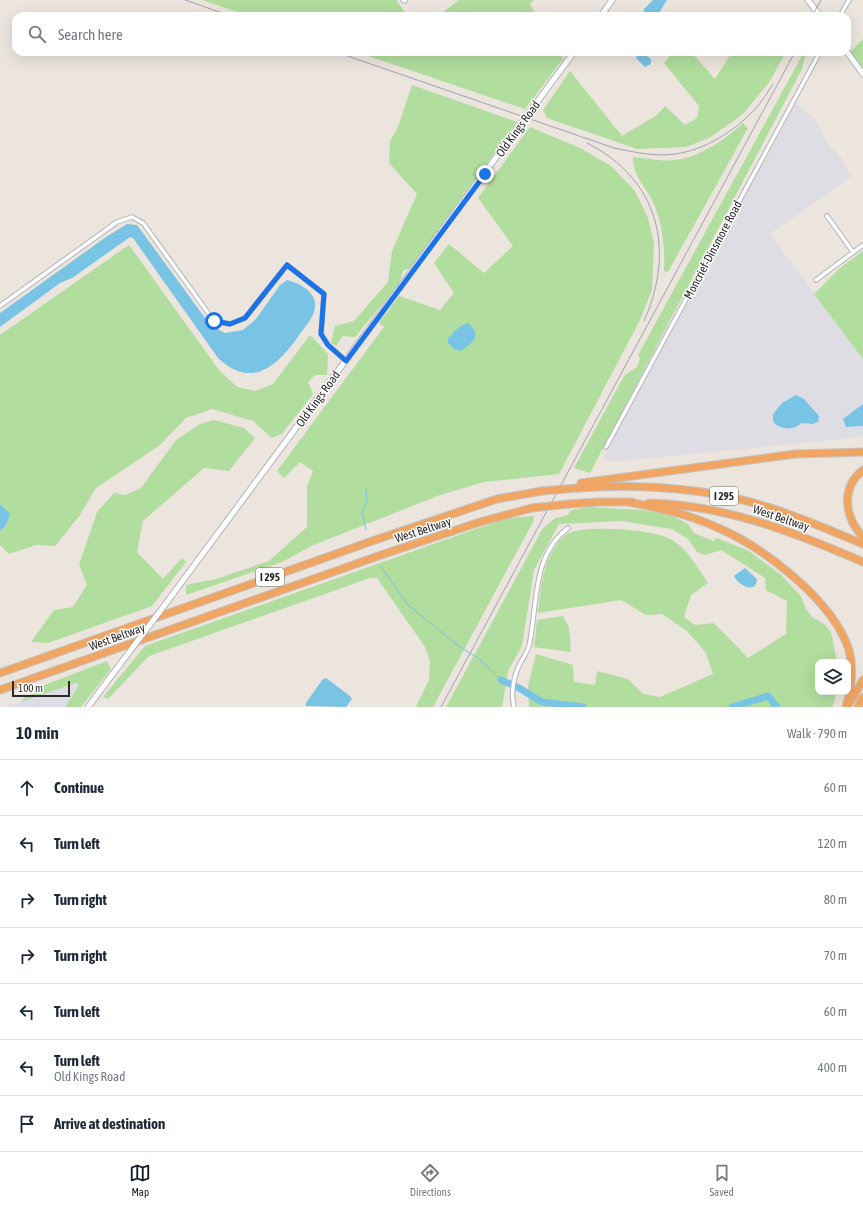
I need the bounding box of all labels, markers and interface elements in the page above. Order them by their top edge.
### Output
search box [12,12,851,56]
icon: search [26,23,48,45]
text: Search here [58,26,123,43]
street label: Old Kings Road [493,98,543,160]
route end [476,165,494,183]
street label: Moncrief-Dinsmore Road [681,198,745,302]
route start [205,312,223,330]
street label: Old Kings Road [293,368,343,430]
road number: I 295 [710,487,738,505]
street label: West Beltway [751,502,811,534]
street label: West Beltway [393,514,453,546]
road number: I 295 [256,568,284,586]
street label: West Beltway [87,620,147,654]
map controls [815,659,851,695]
button: layers [815,659,851,695]
scale bar [12,679,70,698]
text: 100 m [18,682,43,694]
text: 10 min [16,723,59,743]
text: Walk · 790 m [787,726,847,741]
icon: ahead [16,777,38,799]
text: Continue [54,779,104,796]
text: 60 m [824,780,847,795]
icon: left [16,833,38,855]
text: Turn left [54,835,100,852]
text: 120 m [818,836,847,851]
icon: right [16,889,38,911]
text: Turn right [54,891,107,908]
text: 80 m [824,892,847,907]
icon: right [16,945,38,967]
text: Turn right [54,947,107,964]
text: 70 m [824,948,847,963]
icon: left [16,1001,38,1023]
text: Turn left [54,1003,100,1020]
text: 60 m [824,1004,847,1019]
text: Turn left [54,1052,100,1069]
icon: left [16,1057,38,1079]
text: 400 m [818,1060,847,1075]
text: Old Kings Road [54,1069,125,1084]
icon: arrive [16,1113,38,1135]
text: Arrive at destination [54,1115,165,1132]
tab: Map [129,1162,151,1198]
tab: Directions [410,1162,451,1198]
tab: Saved [709,1162,734,1198]

